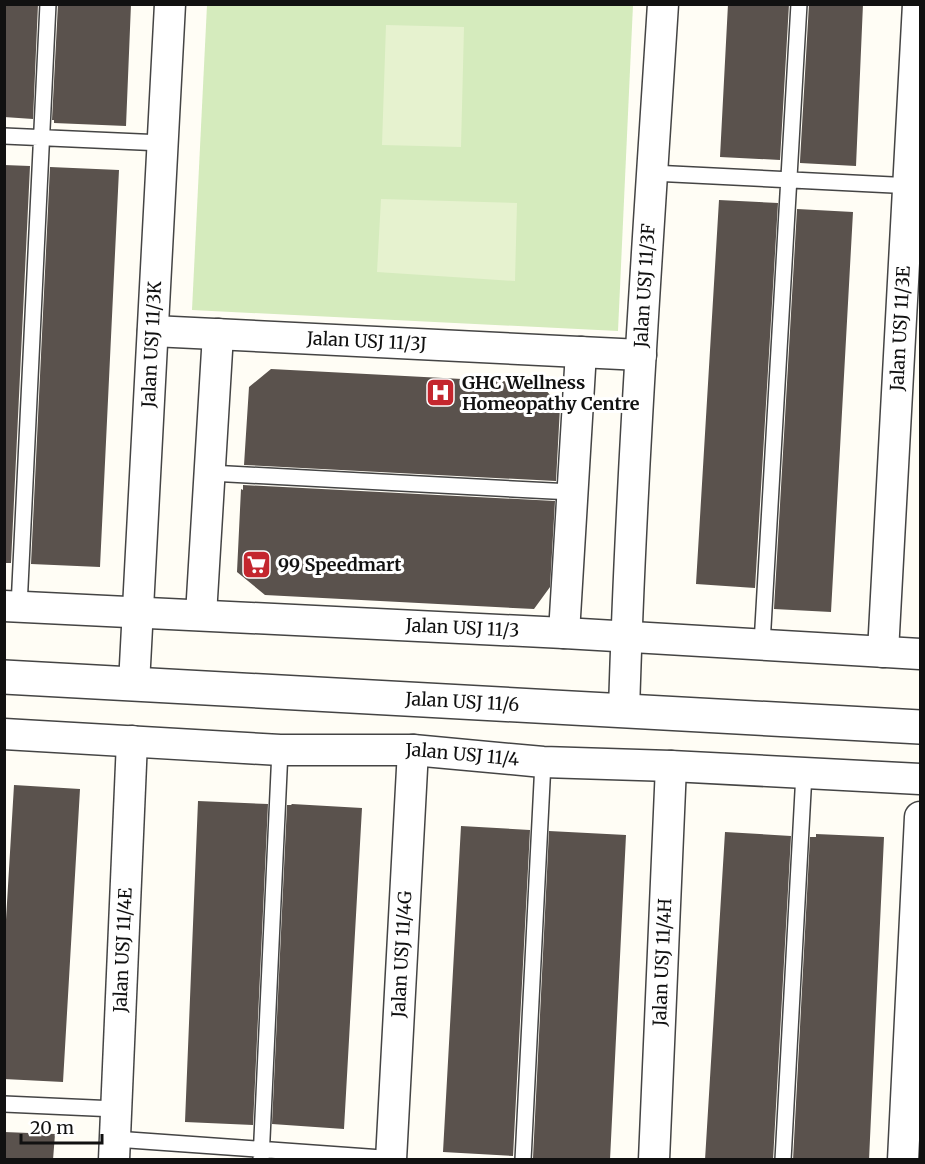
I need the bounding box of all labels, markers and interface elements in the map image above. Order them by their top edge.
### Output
street label: Jalan USJ 11/3F [629,223,660,349]
street label: Jalan USJ 11/3E [885,265,915,392]
street label: Jalan USJ 11/3K [137,281,166,409]
street label: Jalan USJ 11/3J [305,327,428,355]
place label: GHC Wellness Homeopathy Centre [462,371,640,415]
hospital icon: GHC Wellness Homeopathy Centre [425,377,457,409]
supermarket icon: 99 Speedmart [241,549,273,581]
place label: 99 Speedmart [278,553,402,576]
street label: Jalan USJ 11/3 [404,613,520,642]
street label: Jalan USJ 11/6 [404,687,520,716]
street label: Jalan USJ 11/4 [405,738,520,771]
street label: Jalan USJ 11/4E [108,887,137,1014]
street label: Jalan USJ 11/4G [387,890,416,1019]
street label: Jalan USJ 11/4H [648,898,676,1028]
scale bar [21,1107,102,1145]
text: 20 m [30,1116,74,1139]

